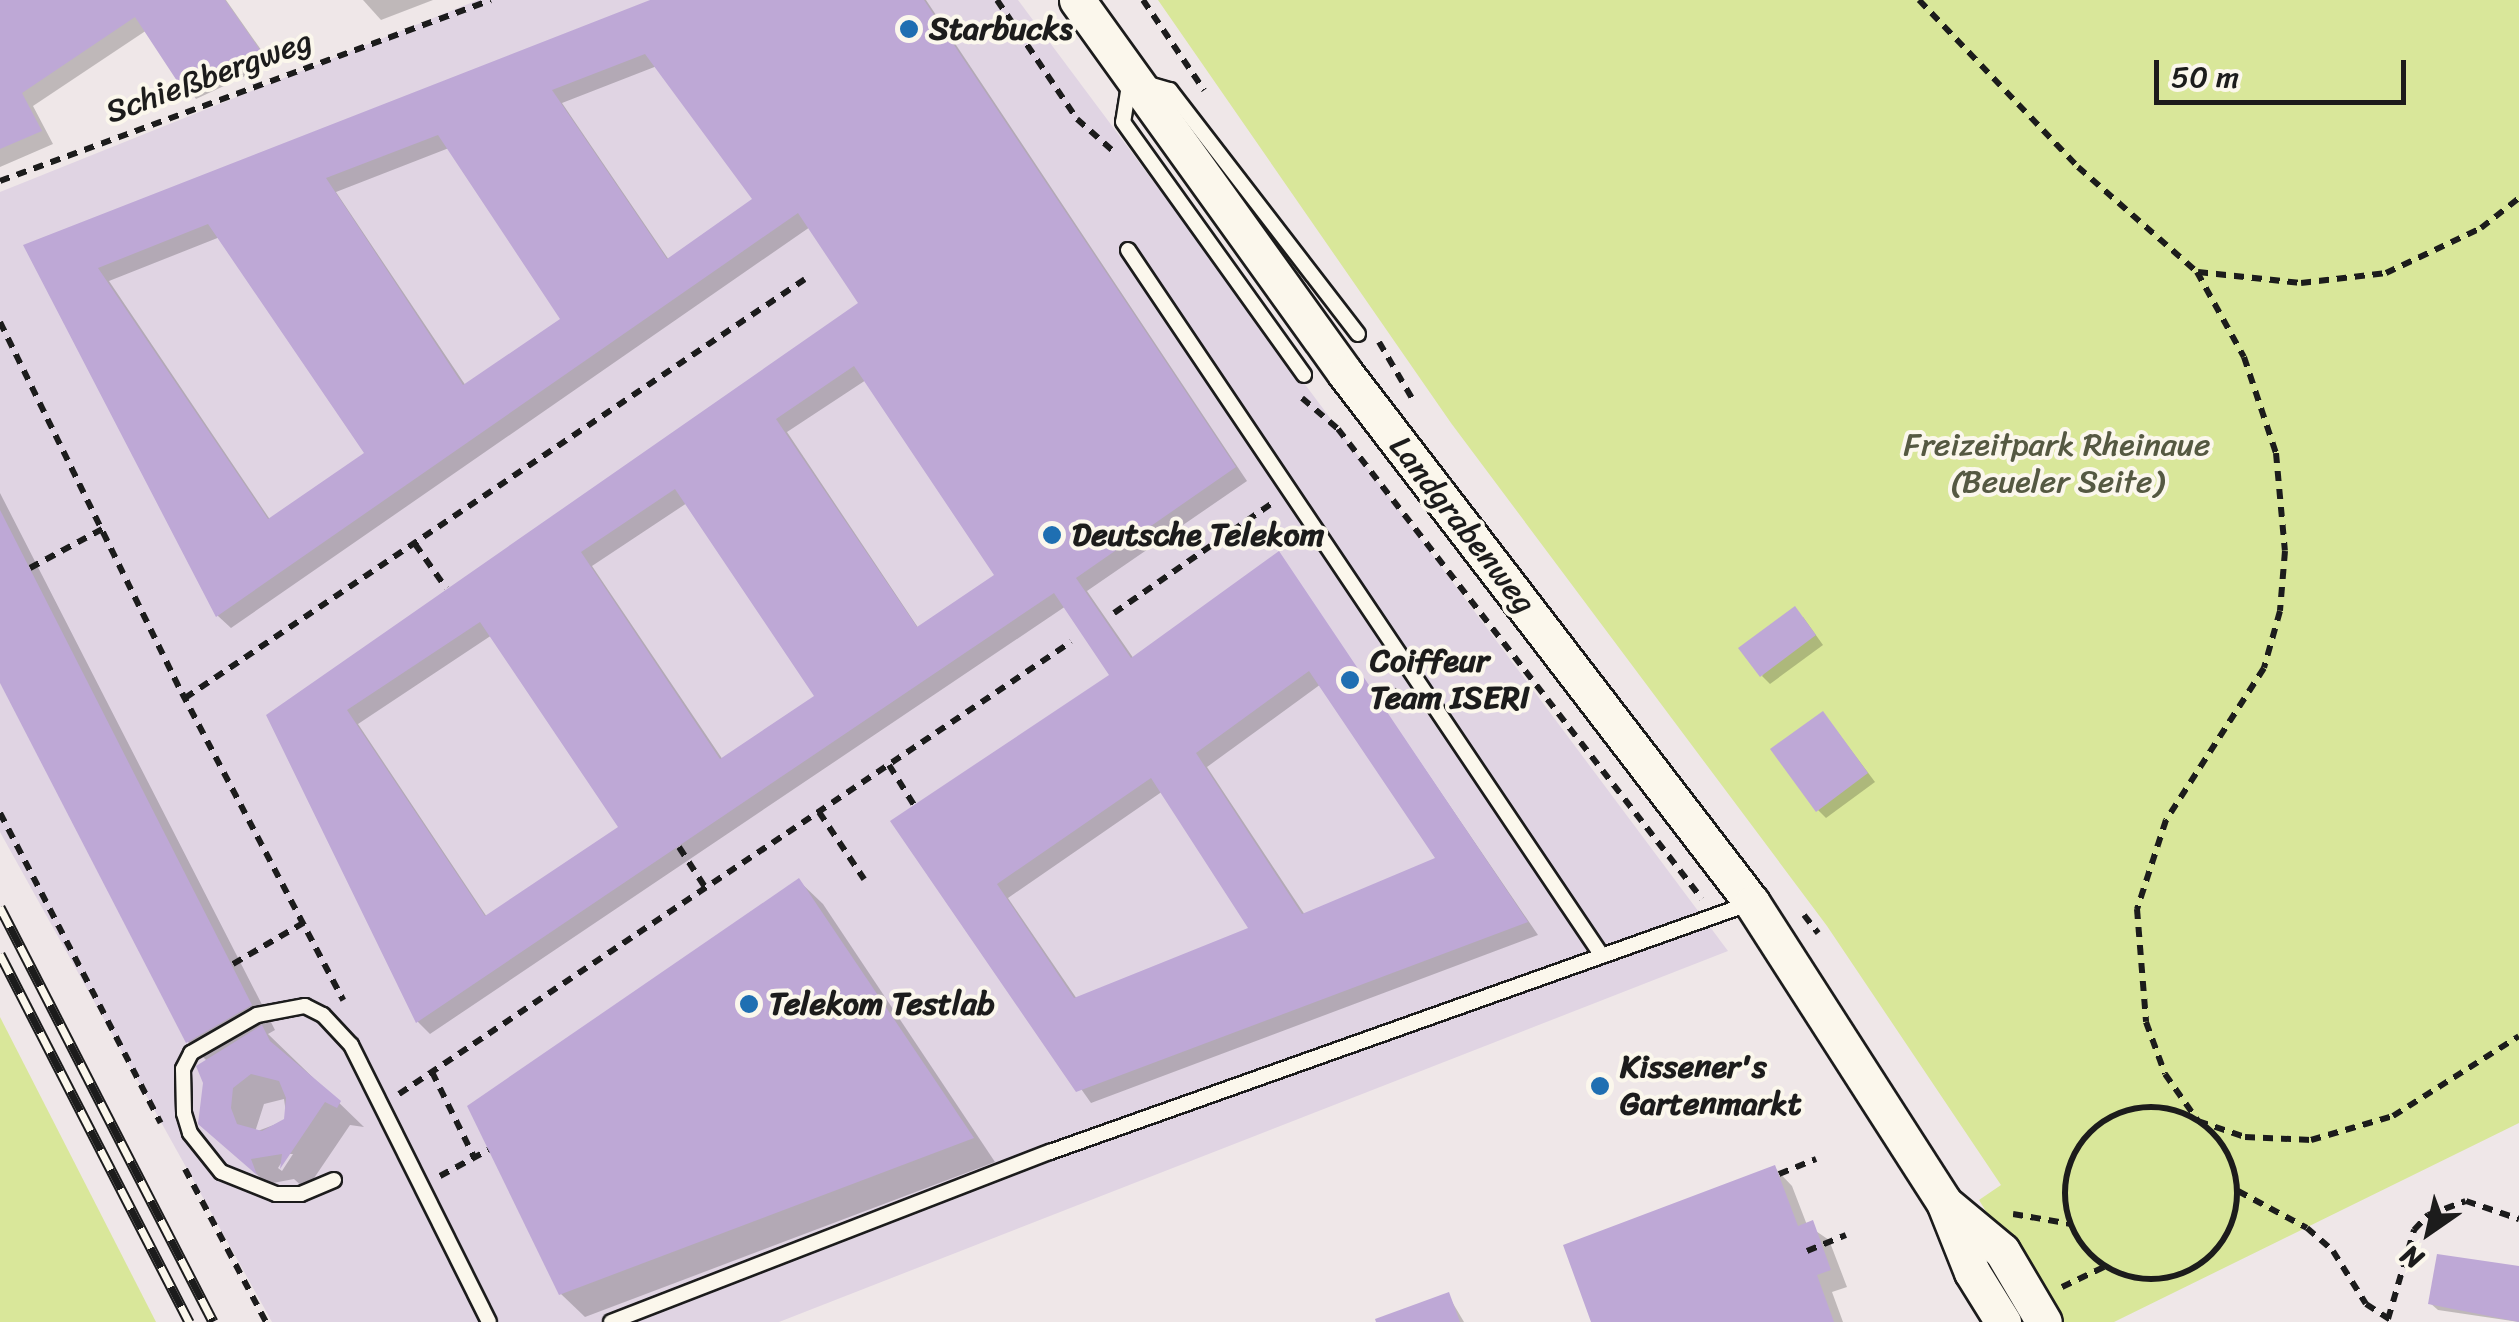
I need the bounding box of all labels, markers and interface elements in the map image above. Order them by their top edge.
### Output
place label: Starbucks [929,10,1073,48]
marker: Starbucks [898,18,920,40]
street label: Schießbergweg [101,22,317,132]
scale bar [2159,40,2412,102]
text: 50 m [2171,50,2239,104]
park label: Freizeitpark Rheinaue (Beueler Seite) [1903,427,2211,502]
street label: Landgrabenweg [1381,429,1543,621]
place label: Deutsche Telekom [1072,516,1324,554]
marker: Deutsche Telekom [1041,524,1063,546]
place label: Coiffeur Team ISERI [1370,643,1530,718]
marker: Coiffeur Team ISERI [1339,669,1361,691]
place label: Telekom Testlab [769,985,994,1023]
marker: Telekom Testlab [738,993,760,1015]
place label: Kissener's Gartenmarkt [1620,1049,1802,1124]
marker: Kissener's Gartenmarkt [1589,1075,1611,1097]
north arrow [2379,1182,2479,1282]
text: N [2390,1232,2434,1283]

